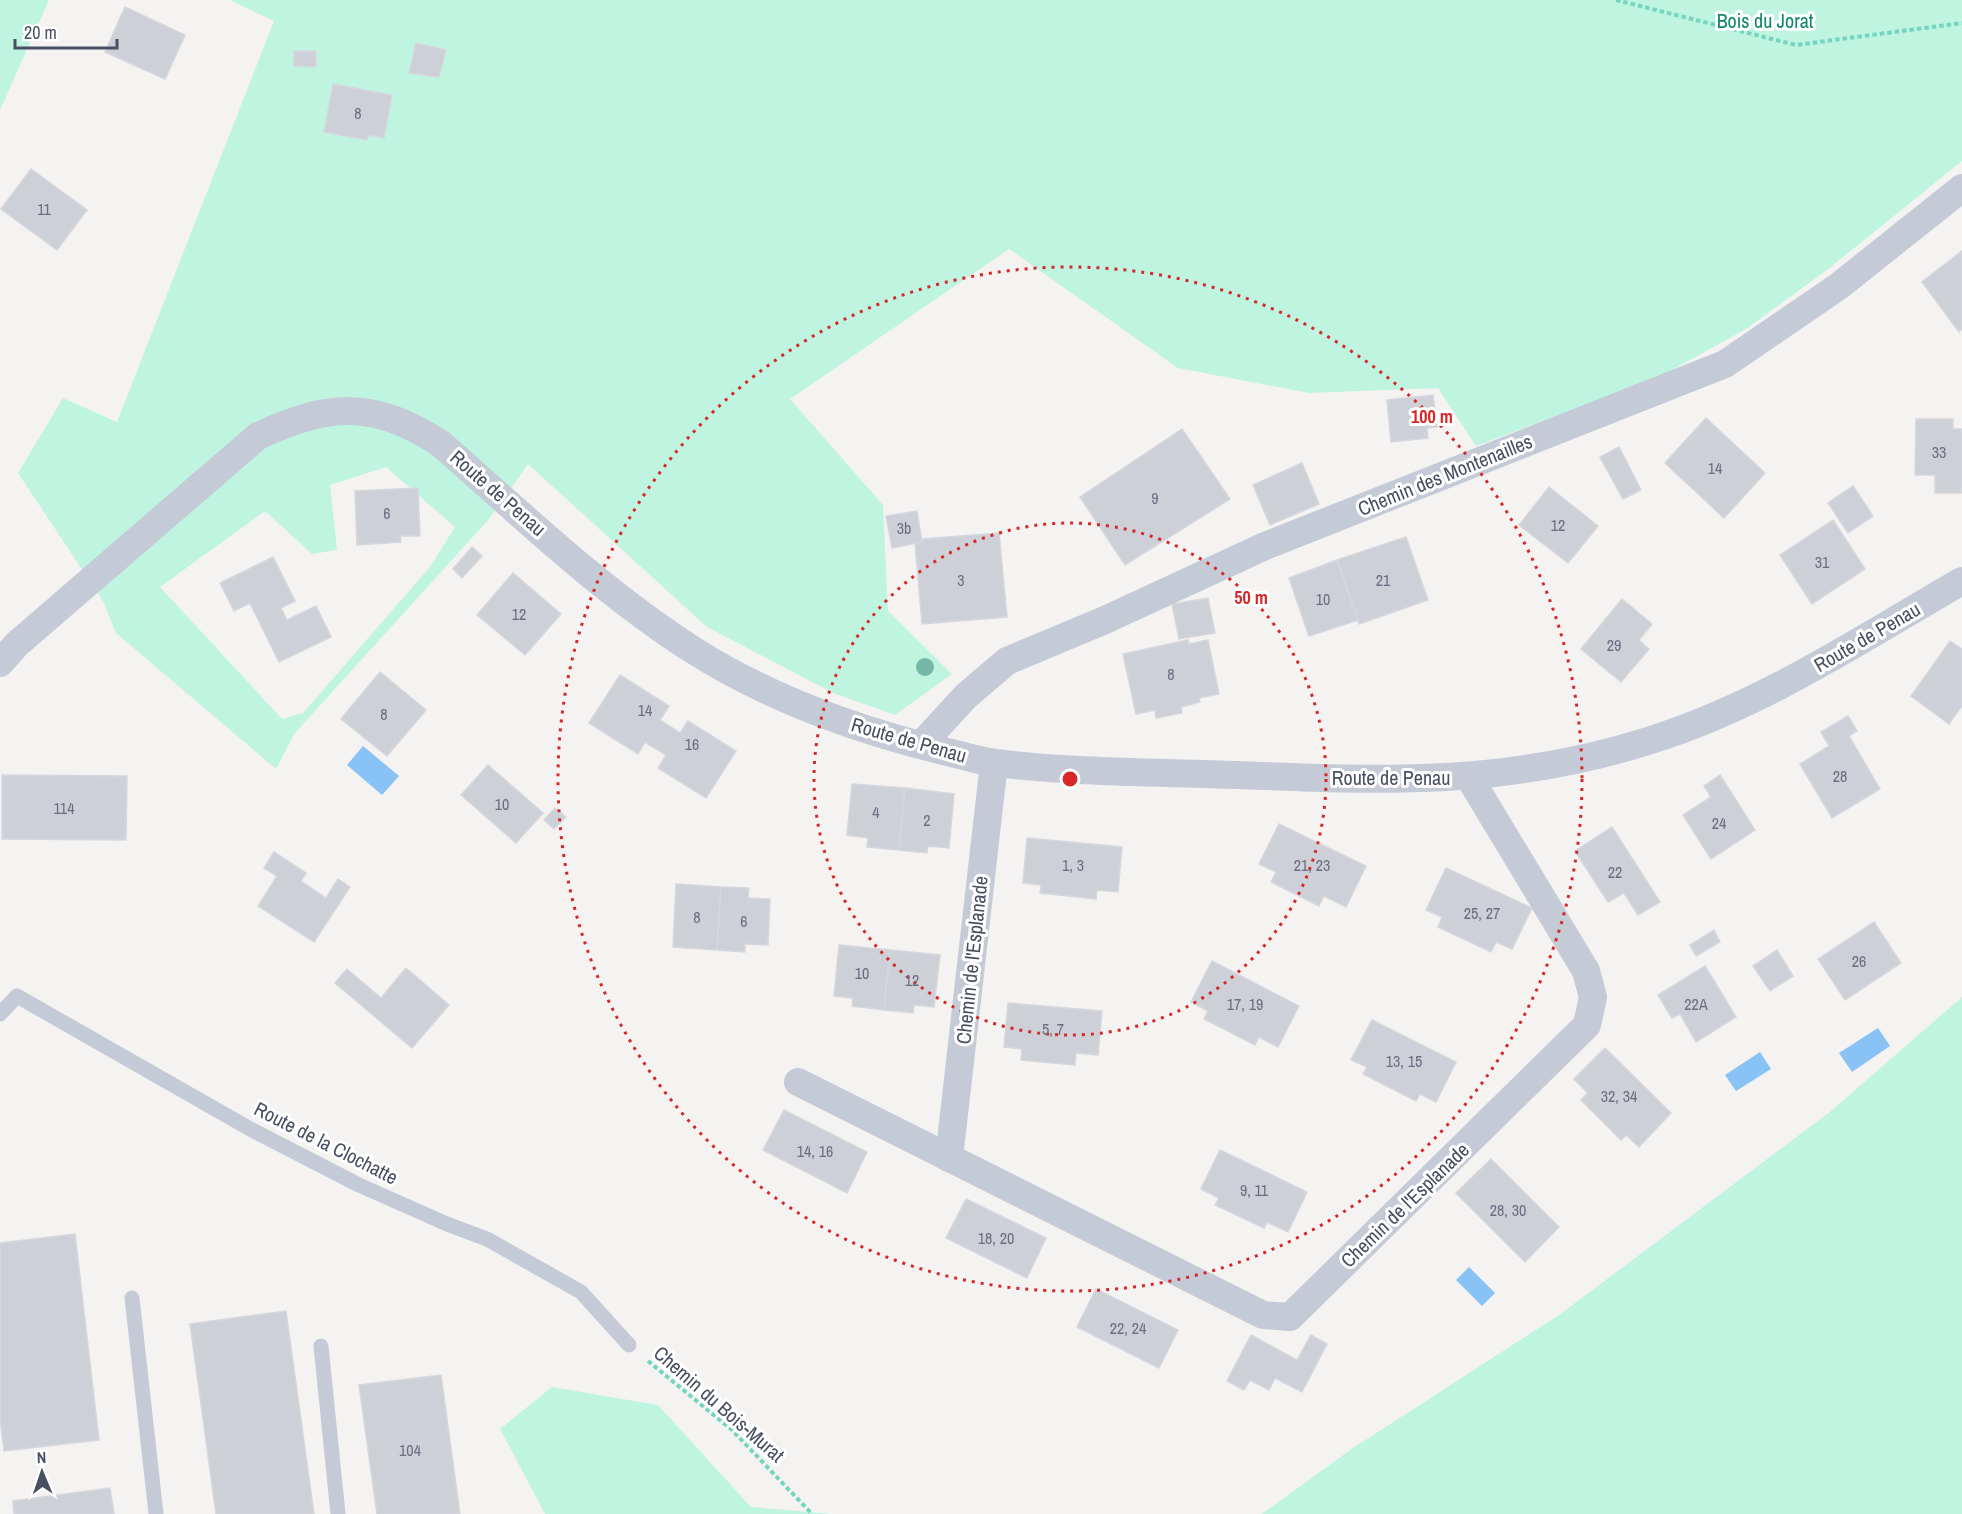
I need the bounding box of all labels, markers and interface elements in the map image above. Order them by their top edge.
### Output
park label: Bois du Jorat [1717,7,1814,34]
scale bar [15,12,117,50]
text: 20 m [24,20,57,45]
house number: 8 [354,102,362,124]
house number: 11 [37,198,52,220]
text: 100 m [1411,404,1453,429]
street label: Chemin des Montenailles [1354,427,1536,522]
house number: 33 [1932,441,1946,463]
street label: Route de Penau [445,444,552,542]
house number: 14 [1708,457,1722,479]
house number: 9 [1151,487,1159,509]
house number: 6 [383,502,391,524]
house number: 12 [1551,514,1565,536]
house number: 3b [897,517,911,539]
house number: 31 [1815,551,1830,573]
house number: 3 [957,569,965,591]
house number: 21 [1376,569,1391,591]
text: 50 m [1234,585,1268,610]
house number: 10 [1316,588,1330,610]
street label: Route de Penau [1809,595,1925,678]
house number: 12 [512,603,526,625]
house number: 29 [1607,634,1621,656]
house number: 8 [1167,663,1175,685]
house number: 14 [638,699,652,721]
house number: 8 [380,703,388,725]
street label: Route de Penau [848,710,970,769]
house number: 16 [685,733,699,755]
street label: Route de Penau [1332,764,1450,791]
house number: 28 [1833,765,1847,787]
centre of rings [1060,769,1080,789]
house number: 10 [495,793,509,815]
house number: 114 [54,797,74,819]
house number: 4 [872,801,880,823]
house number: 2 [923,809,931,831]
house number: 24 [1712,812,1726,834]
house number: 1, 3 [1062,854,1084,876]
house number: 21, 23 [1294,854,1330,876]
house number: 22 [1608,861,1622,883]
street label: Chemin de l'Esplanade [949,874,994,1045]
house number: 25, 27 [1464,902,1500,924]
house number: 8 [693,906,701,928]
house number: 6 [740,910,748,932]
house number: 26 [1852,950,1866,972]
house number: 10 [855,962,869,984]
house number: 12 [905,969,919,991]
house number: 17, 19 [1227,993,1263,1015]
house number: 22A [1684,993,1708,1015]
house number: 5, 7 [1042,1018,1064,1040]
house number: 13, 15 [1386,1050,1422,1072]
house number: 32, 34 [1601,1085,1637,1107]
street label: Route de la Clochatte [250,1095,403,1190]
street label: Chemin de l'Esplanade [1334,1136,1475,1273]
house number: 14, 16 [797,1140,833,1162]
house number: 9, 11 [1240,1179,1269,1201]
house number: 28, 30 [1490,1199,1526,1221]
house number: 18, 20 [978,1227,1014,1249]
house number: 22, 24 [1110,1317,1146,1339]
street label: Chemin du Bois-Murat [648,1339,791,1468]
house number: 104 [399,1439,421,1461]
north arrow [12,1442,72,1502]
text: N [36,1446,47,1468]

